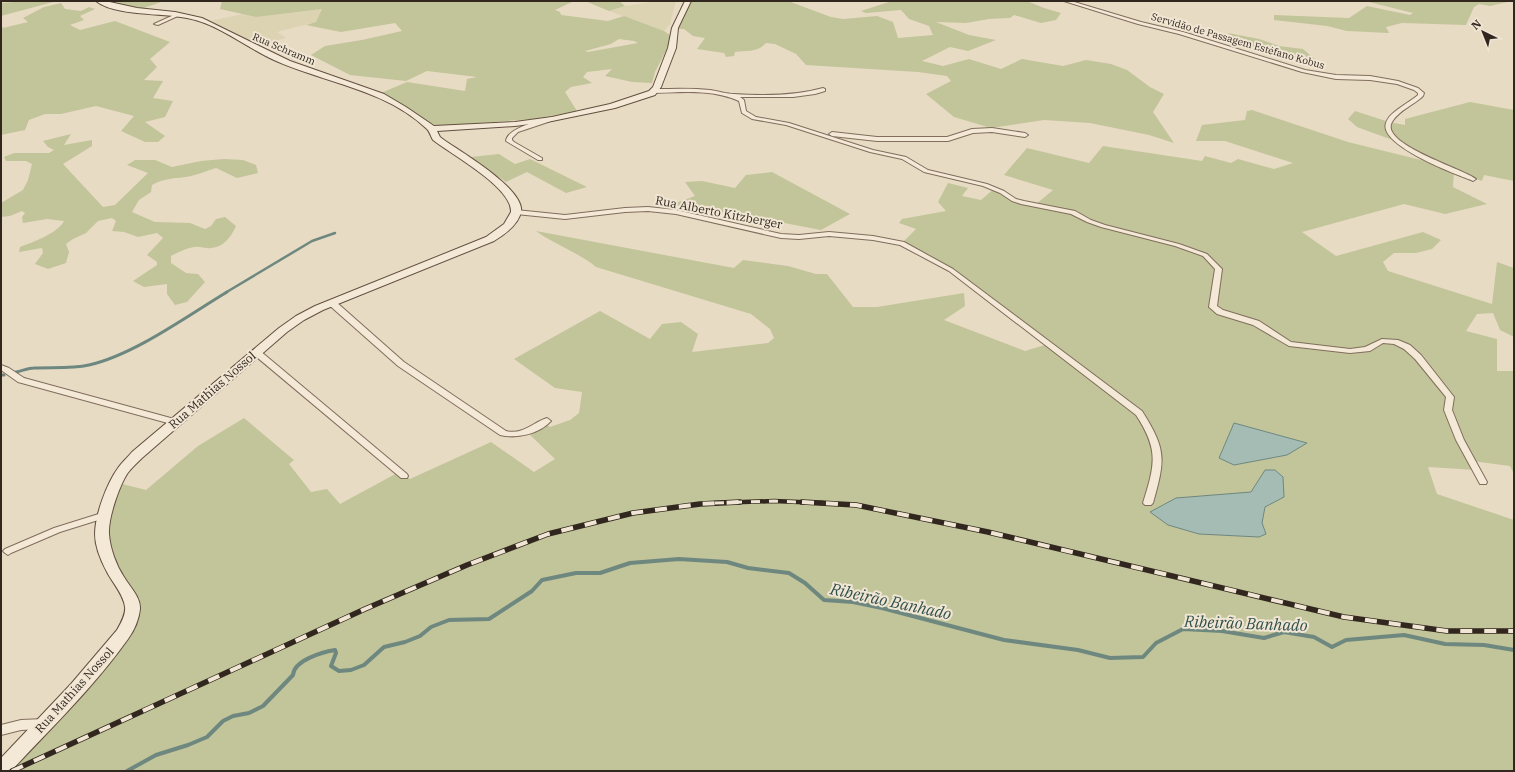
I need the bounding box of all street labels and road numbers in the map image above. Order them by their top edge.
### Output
street label: Servidão de Passagem Estéfano Kobus [1150,10,1326,72]
street label: Rua Schramm [251,30,318,68]
street label: Rua Alberto Kitzberger [654,192,785,232]
street label: Rua Mathias Nossol [165,348,259,432]
street label: Rua Mathias Nossol [31,644,117,736]

